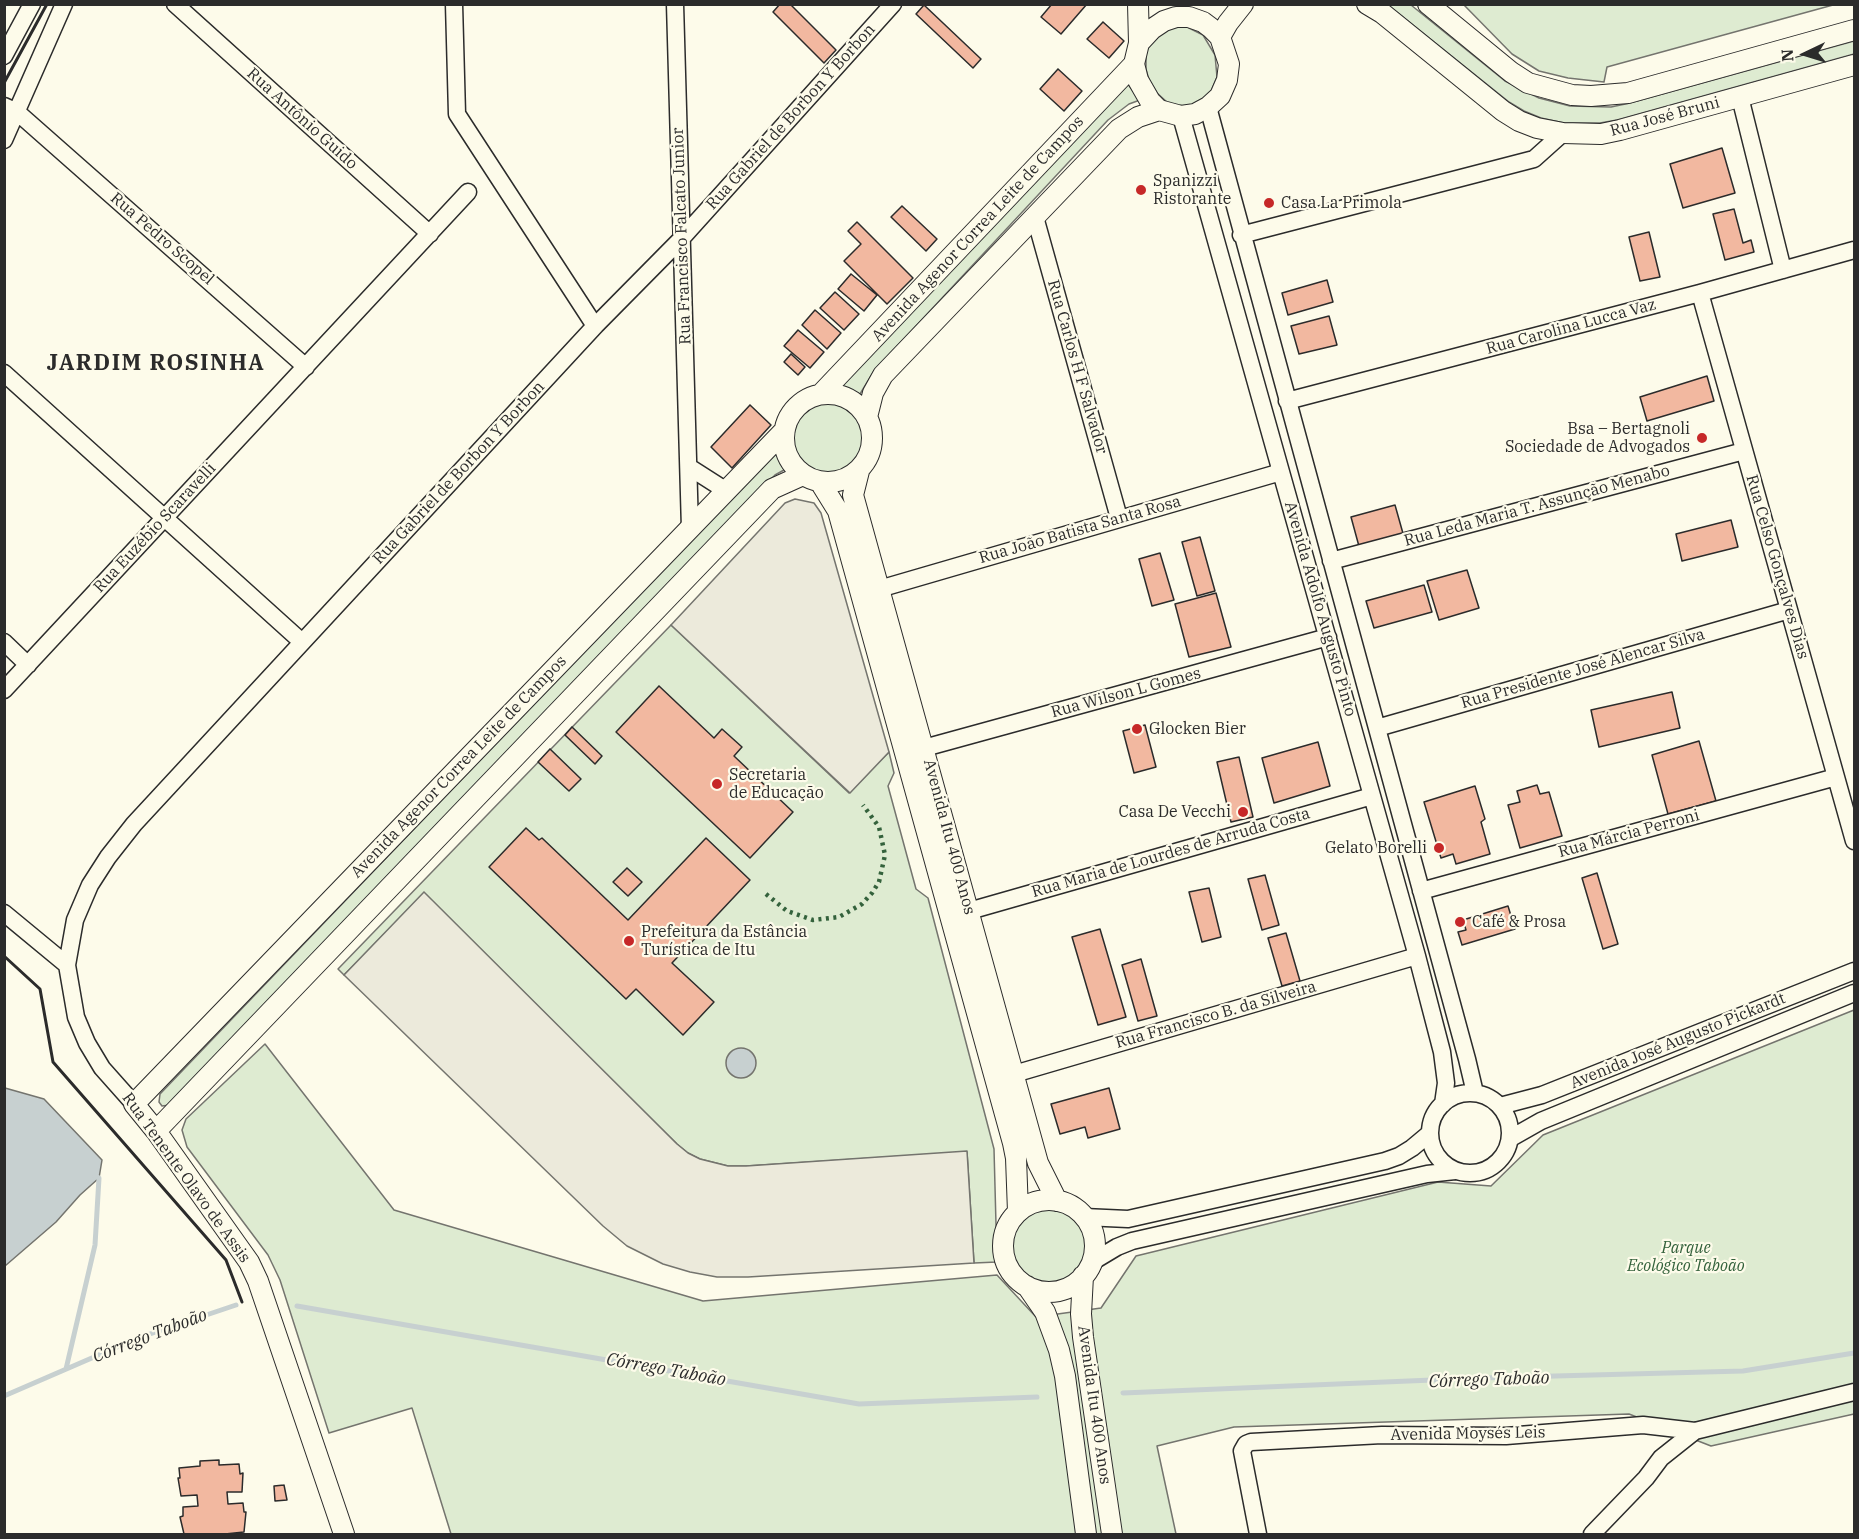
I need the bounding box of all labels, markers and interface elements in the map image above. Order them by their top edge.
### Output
street label: Rua Gabriel de Borbon Y Borbon [702,20,880,214]
north arrow [1775,24,1835,84]
text: N [1777,48,1797,62]
street label: Rua Antônio Guido [243,64,361,174]
street label: Rua José Bruni [1608,93,1722,141]
street label: Avenida Agenor Correa Leite de Campos [868,112,1088,346]
street label: Rua Francisco Falcato Junior [669,127,695,345]
place label: Spanizzi Ristorante [1153,171,1231,209]
marker: Spanizzi Ristorante [1134,183,1148,197]
street label: Rua Pedro Scopel [106,189,218,289]
place label: Casa La Primola [1281,193,1402,213]
marker: Casa La Primola [1262,196,1276,210]
street label: Rua Carlos H F Salvador [1043,278,1111,456]
street label: Rua Carolina Lucca Vaz [1484,295,1658,359]
district label: JARDIM ROSINHA [47,351,265,377]
street label: Rua Gabriel de Borbon Y Borbon [369,377,549,569]
place label: Bsa – Bertagnoli Sociedade de Advogados [1505,419,1690,457]
marker: Bsa – Bertagnoli Sociedade de Advogados [1695,431,1709,445]
street label: Rua Euzébio Scaravelli [90,459,220,597]
street label: Rua Leda Maria T. Assunção Menabo [1402,461,1672,551]
street label: Rua Celso Gonçalves Dias [1741,473,1813,661]
street label: Rua João Batista Santa Rosa [977,492,1183,568]
street label: Avenida Adolfo Augusto Pinto [1280,499,1360,719]
street label: Rua Presidente José Alencar Silva [1459,625,1707,713]
street label: Avenida Agenor Correa Leite de Campos [347,652,571,882]
street label: Rua Wilson L Gomes [1049,664,1203,722]
place label: Glocken Bier [1149,719,1246,739]
marker: Glocken Bier [1130,722,1144,736]
street label: Avenida Itu 400 Anos [919,757,979,917]
place label: Secretaria de Educação [729,765,824,803]
marker: Secretaria de Educação [710,777,724,791]
place label: Casa De Vecchi [1119,802,1231,822]
street label: Rua Maria de Lourdes de Arruda Costa [1030,804,1312,902]
marker: Casa De Vecchi [1236,805,1250,819]
street label: Rua Márcia Perroni [1556,806,1702,862]
place label: Gelato Borelli [1325,838,1427,858]
marker: Gelato Borelli [1432,841,1446,855]
place label: Café & Prosa [1472,912,1566,932]
marker: Café & Prosa [1453,915,1467,929]
place label: Prefeitura da Estância Turística de Itu [641,922,807,960]
marker: Prefeitura da Estância Turística de Itu [622,934,636,948]
street label: Rua Francisco B. da Silveira [1113,977,1319,1053]
street label: Avenida José Augusto Pickardt [1568,989,1788,1093]
street label: Rua Tenente Olavo de Assis [118,1089,254,1267]
park label: Parque Ecológico Taboão [1627,1238,1745,1276]
water label: Córrego Taboão [90,1304,210,1368]
street label: Avenida Itu 400 Anos [1073,1324,1115,1486]
water label: Córrego Taboão [605,1349,727,1391]
water label: Córrego Taboão [1428,1367,1550,1393]
street label: Avenida Moysés Leis [1390,1423,1546,1445]

